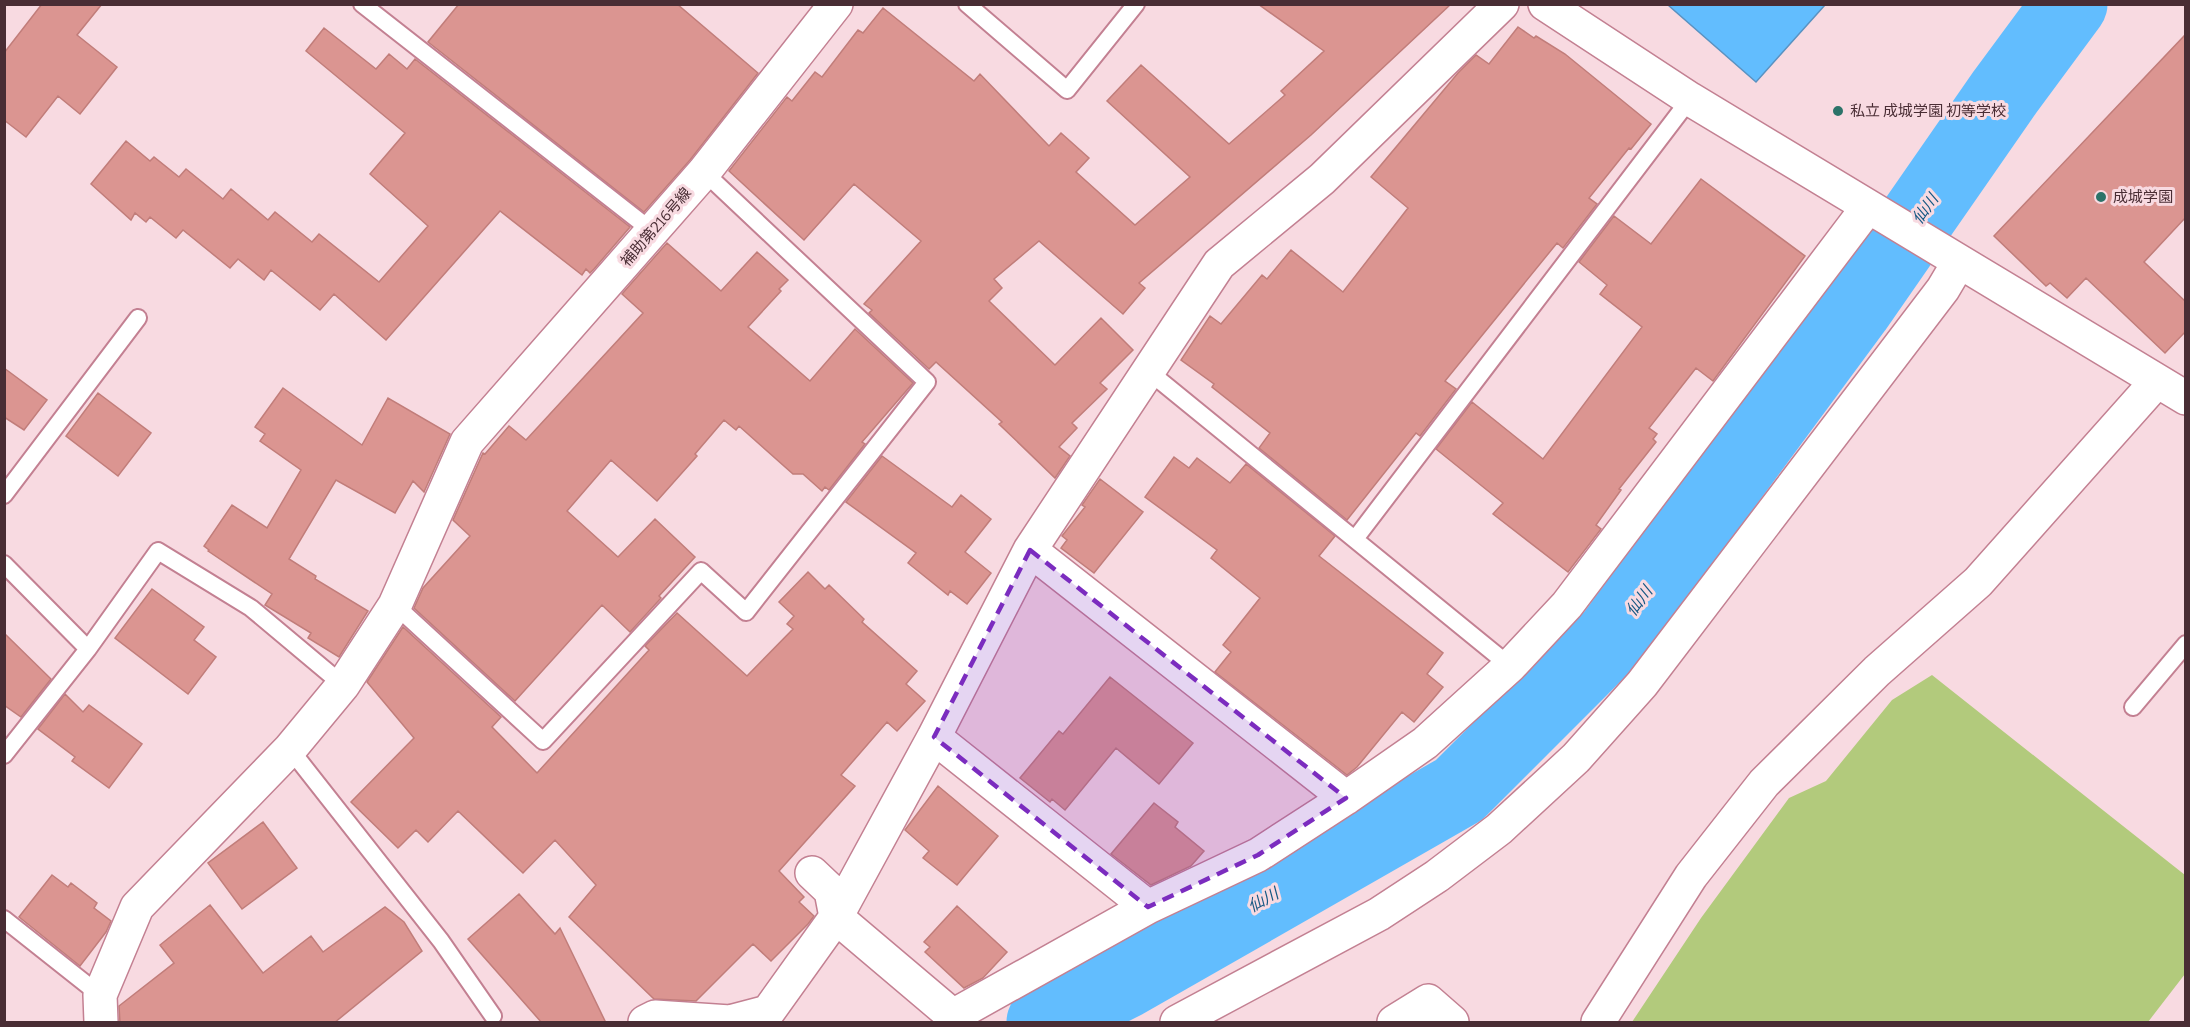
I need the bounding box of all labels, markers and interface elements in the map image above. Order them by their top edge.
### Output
place label: 私立 成城学園 初等学校 [1850,102,2006,120]
marker: 私立 成城学園 初等学校 [1831,104,1845,118]
street label: 補助第216号線 [617,184,695,270]
place label: 成城学園 [2113,188,2173,206]
water label: 仙川 [1908,189,1943,228]
marker: 成城学園 [2094,190,2108,204]
water label: 仙川 [1622,581,1657,620]
water label: 仙川 [1244,883,1283,916]

